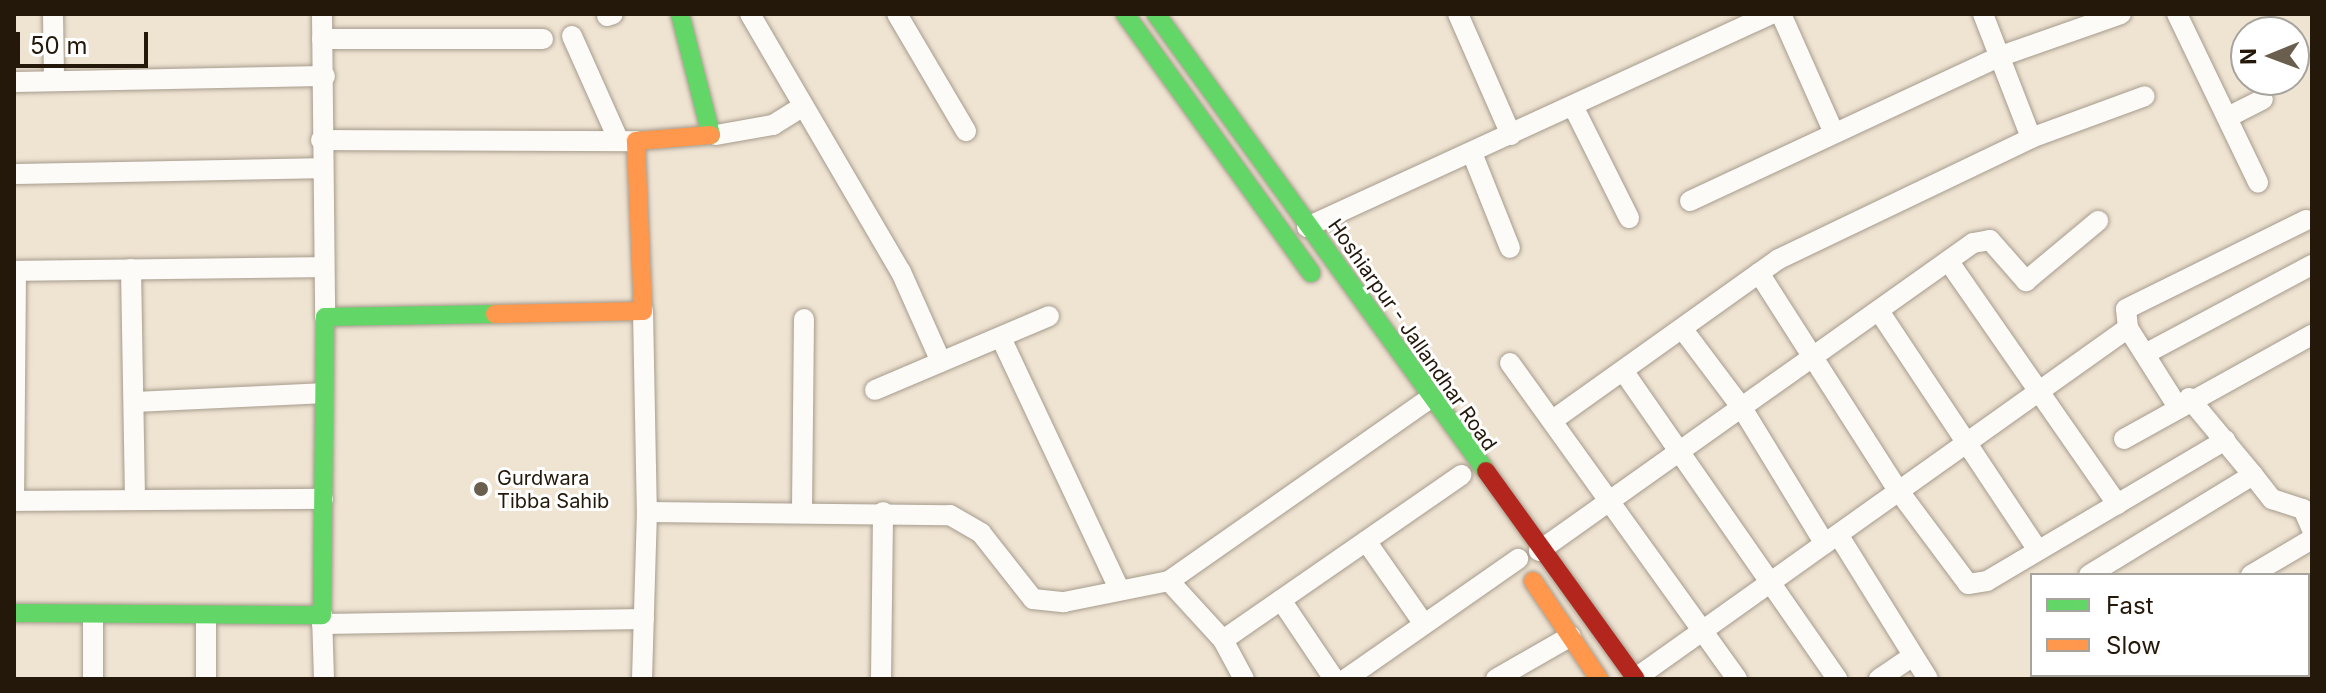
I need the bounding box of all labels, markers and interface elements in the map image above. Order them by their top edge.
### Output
scale bar [20,16,152,66]
north arrow [2230,16,2310,96]
text: 50 m [30,31,88,60]
text: N [2235,48,2261,65]
street label: Hoshiarpur - Jallandhar Road [1323,215,1501,455]
place label: Gurdwara Tibba Sahib [497,466,609,513]
marker: Gurdwara Tibba Sahib [472,480,490,498]
legend [2030,573,2310,677]
text: Fast [2106,591,2154,620]
text: Slow [2106,631,2161,660]

